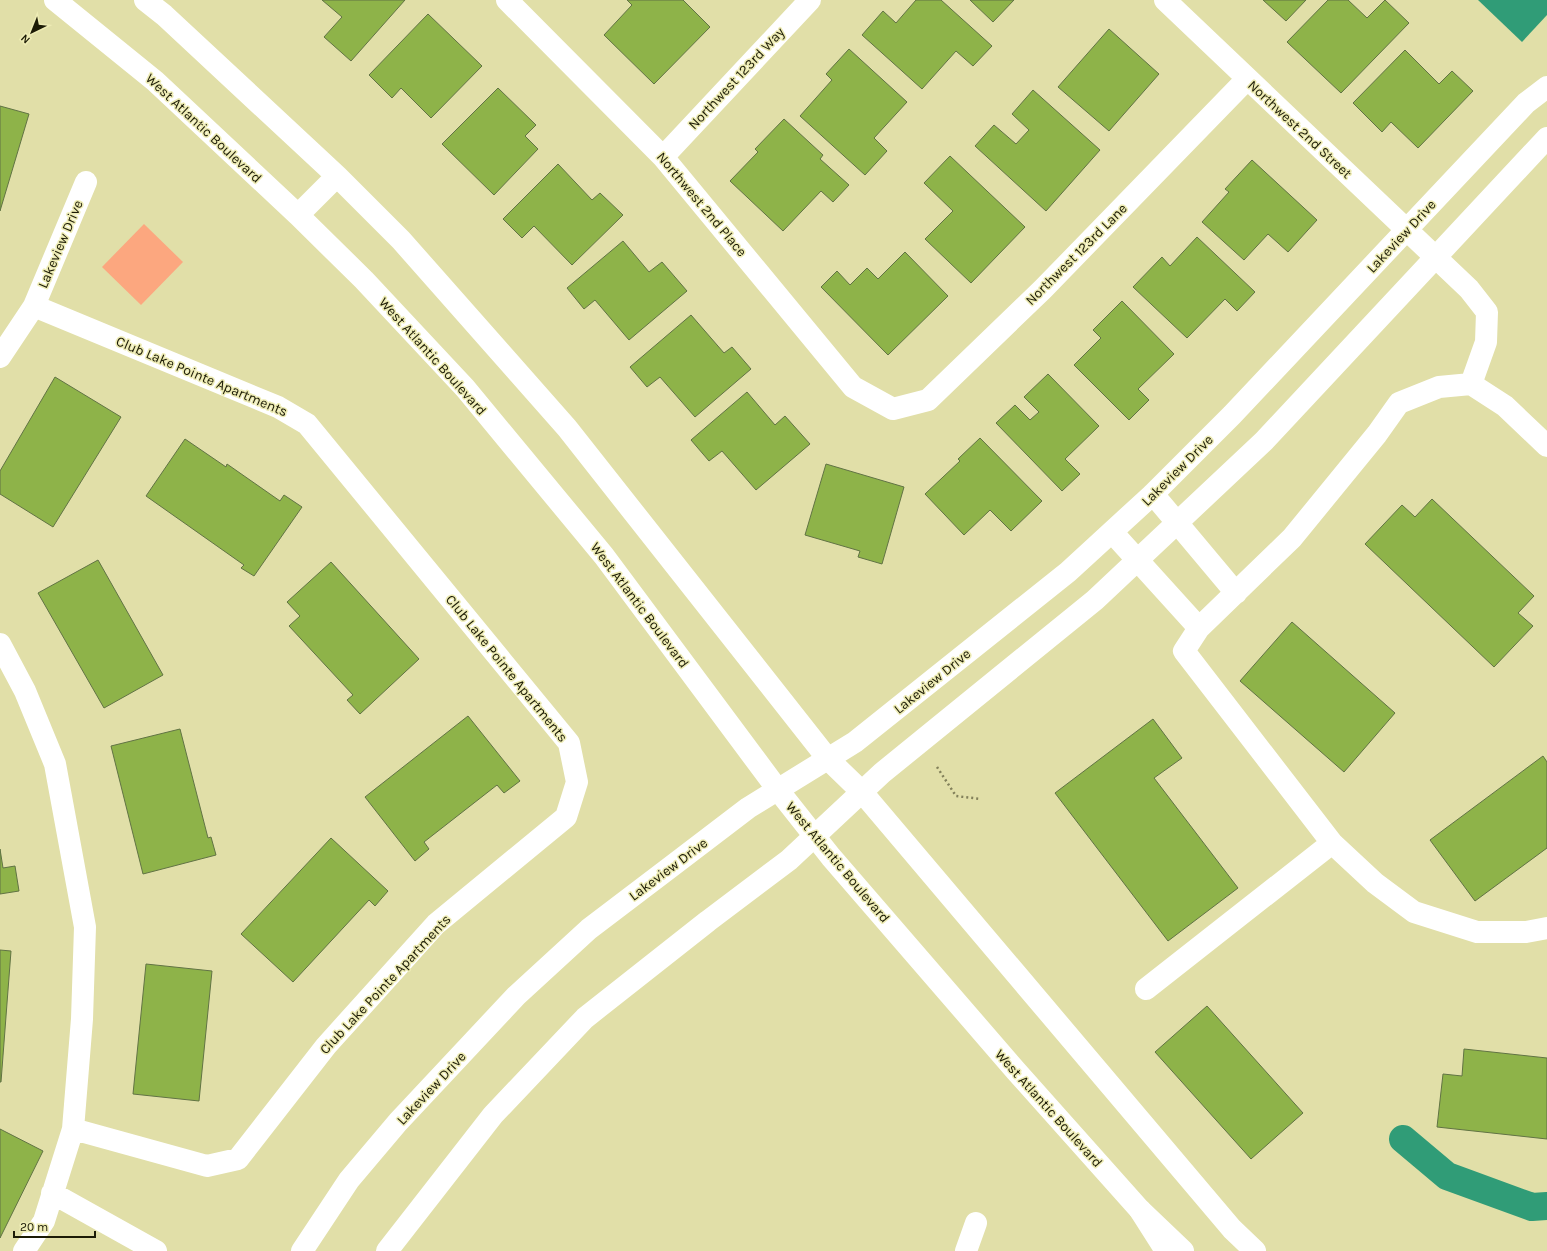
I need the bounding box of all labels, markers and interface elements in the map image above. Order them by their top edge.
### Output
north arrow [12,12,52,52]
street label: Northwest 123rd Way [685,23,788,133]
text: N [18,32,33,46]
street label: West Atlantic Boulevard [142,70,265,187]
street label: Northwest 2nd Street [1244,77,1355,182]
street label: Northwest 2nd Place [653,149,750,260]
street label: Lakeview Drive [1363,196,1440,276]
street label: Lakeview Drive [34,198,87,291]
street label: Northwest 123rd Lane [1022,200,1131,309]
street label: West Atlantic Boulevard [375,294,490,419]
street label: Club Lake Pointe Apartments [113,333,290,420]
street label: Lakeview Drive [1138,431,1217,510]
street label: West Atlantic Boulevard [587,539,692,671]
street label: Club Lake Pointe Apartments [442,591,571,745]
street label: Lakeview Drive [890,645,974,718]
street label: West Atlantic Boulevard [782,798,893,926]
street label: Lakeview Drive [626,834,711,904]
street label: Club Lake Pointe Apartments [316,911,455,1058]
street label: West Atlantic Boulevard [991,1046,1106,1171]
street label: Lakeview Drive [393,1048,470,1128]
scale bar [14,1213,95,1239]
text: 20 m [20,1220,48,1234]

